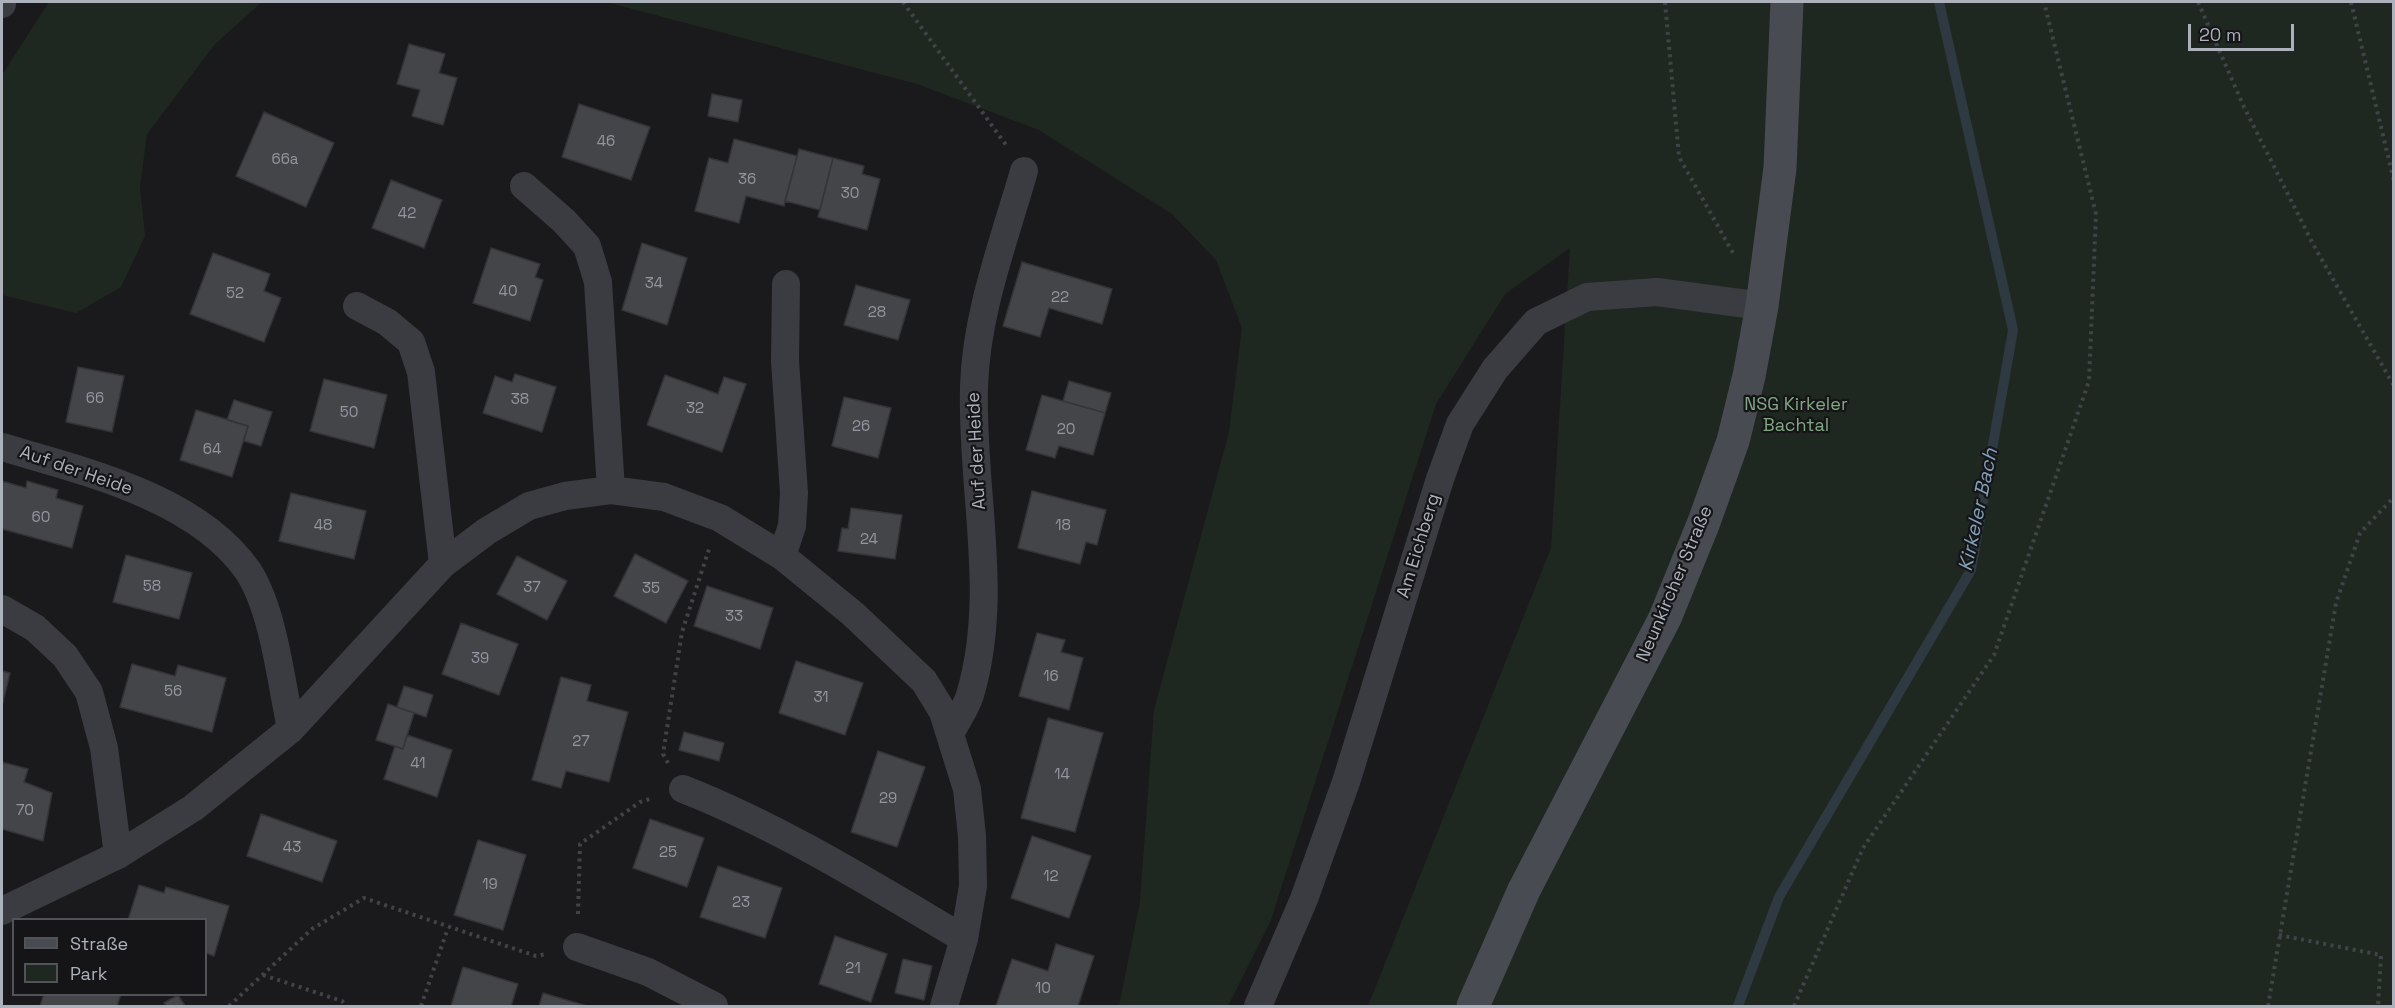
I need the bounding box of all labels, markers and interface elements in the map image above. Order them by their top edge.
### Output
scale bar [2191,12,2298,50]
text: 20 m [2199,23,2242,46]
house number: 46 [597,133,615,151]
house number: 66a [272,151,298,169]
house number: 36 [738,171,756,189]
house number: 30 [841,185,859,203]
house number: 42 [398,205,416,223]
house number: 34 [645,275,663,293]
house number: 40 [499,283,517,301]
house number: 52 [226,285,244,303]
house number: 22 [1051,289,1069,307]
house number: 28 [868,304,886,322]
house number: 66 [86,390,104,408]
house number: 38 [511,391,529,409]
street label: Auf der Heide [963,392,991,510]
park label: NSG Kirkeler Bachtal [1744,394,1848,436]
house number: 32 [686,400,704,418]
house number: 50 [340,404,358,422]
house number: 26 [852,418,870,436]
house number: 20 [1057,421,1075,439]
house number: 64 [203,441,221,459]
street label: Auf der Heide [17,442,135,500]
water label: Kirkeler Bach [1954,446,2004,574]
street label: Am Eichberg [1393,491,1445,601]
street label: Neunkircher Straße [1632,503,1718,665]
house number: 60 [32,509,50,527]
house number: 48 [314,517,332,535]
house number: 18 [1055,517,1071,535]
house number: 24 [860,531,878,549]
house number: 58 [143,578,161,596]
house number: 37 [523,579,541,597]
house number: 35 [642,580,660,598]
house number: 33 [725,608,743,626]
house number: 39 [471,650,489,668]
house number: 16 [1043,668,1059,686]
house number: 56 [164,683,182,701]
house number: 31 [813,689,829,707]
house number: 27 [572,733,590,751]
house number: 41 [410,755,426,773]
house number: 14 [1054,766,1070,784]
house number: 29 [879,790,897,808]
house number: 70 [16,802,34,820]
house number: 43 [283,839,301,857]
house number: 25 [659,844,677,862]
house number: 12 [1043,868,1059,886]
house number: 19 [482,876,498,894]
house number: 23 [732,894,750,912]
legend [12,918,207,996]
text: Straße [70,932,128,955]
house number: 21 [845,960,861,978]
text: Park [70,962,107,985]
house number: 10 [1035,980,1051,998]

